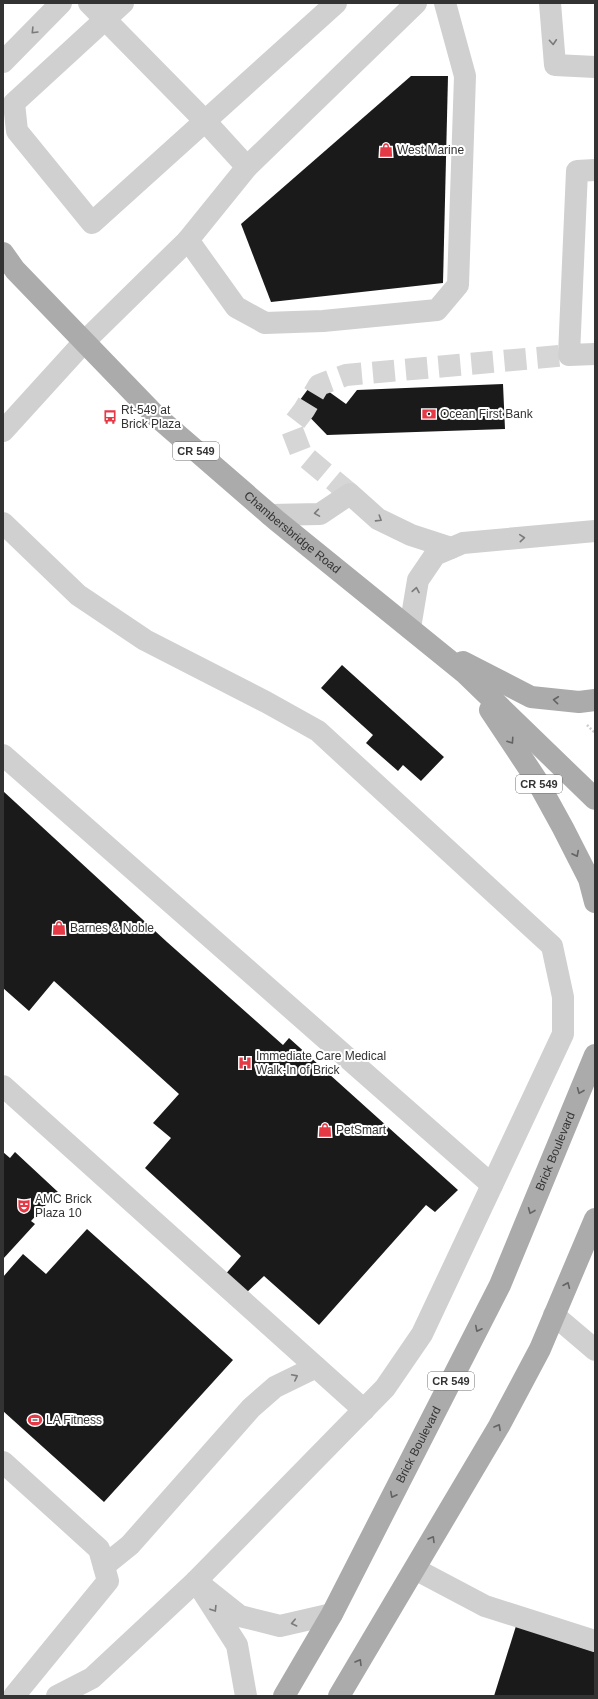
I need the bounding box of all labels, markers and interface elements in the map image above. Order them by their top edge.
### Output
one-way arrow [31,26,39,34]
one-way arrow [549,39,558,45]
shop icon: West Marine [378,142,394,158]
place label: West Marine [397,143,464,157]
place label: Rt-549 at Brick Plaza [121,403,181,431]
bank icon: Ocean First Bank [421,406,437,422]
place label: Ocean First Bank [440,407,534,421]
bus stop icon: Rt-549 at Brick Plaza [102,409,118,425]
road number: CR 549 [173,442,219,460]
street label: Chambersbridge Road [241,488,343,576]
one-way arrow [313,509,320,517]
one-way arrow [375,514,382,521]
one-way arrow [519,533,525,542]
one-way arrow [411,587,420,593]
one-way arrow [553,696,559,705]
one-way arrow [506,737,514,744]
road number: CR 549 [516,775,562,793]
one-way arrow [571,849,579,857]
shop icon: Barnes & Noble [51,920,67,936]
place label: Barnes & Noble [70,921,154,935]
place label: Immediate Care Medical Walk-In of Brick [256,1049,386,1077]
hospital icon: Immediate Care Medical Walk-In of Brick [237,1055,253,1071]
one-way arrow [577,1087,585,1094]
street label: Brick Boulevard [533,1110,578,1193]
shop icon: PetSmart [317,1122,333,1138]
place label: PetSmart [336,1123,387,1137]
place label: AMC Brick Plaza 10 [35,1192,93,1220]
theatre icon: AMC Brick Plaza 10 [16,1198,32,1214]
one-way arrow [528,1206,536,1214]
one-way arrow [562,1281,570,1289]
one-way arrow [475,1325,483,1333]
road number: CR 549 [428,1372,474,1390]
one-way arrow [291,1374,299,1382]
street label: Brick Boulevard [393,1404,444,1485]
sports icon: LA Fitness [27,1412,43,1428]
place label: LA Fitness [46,1413,102,1427]
one-way arrow [494,1424,501,1431]
one-way arrow [390,1491,398,1498]
one-way arrow [428,1536,435,1543]
one-way arrow [209,1605,216,1612]
one-way arrow [291,1618,298,1627]
one-way arrow [354,1659,362,1666]

